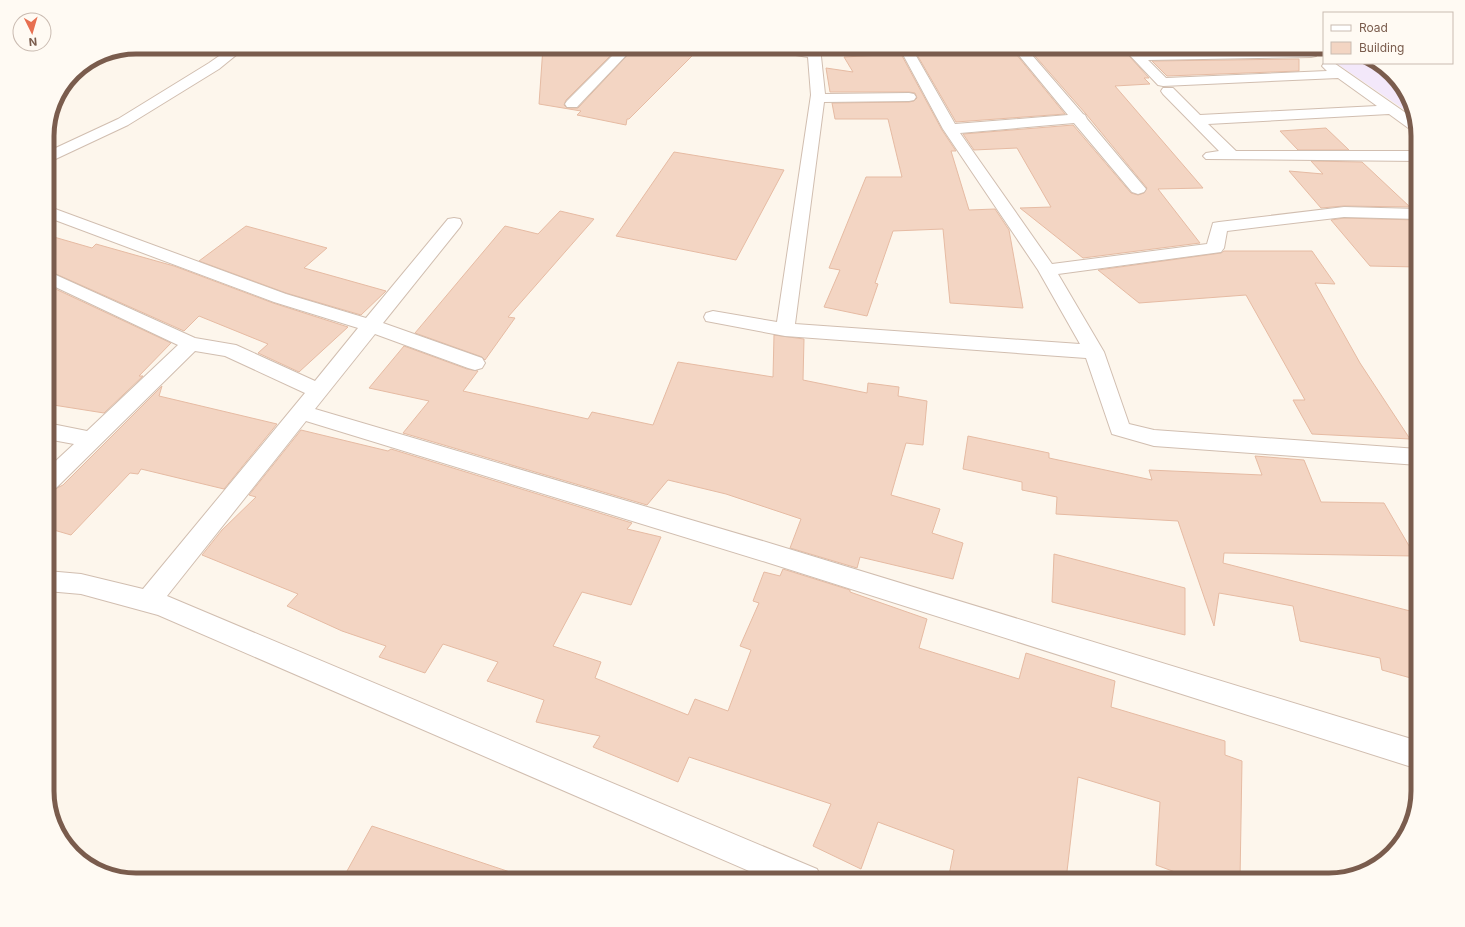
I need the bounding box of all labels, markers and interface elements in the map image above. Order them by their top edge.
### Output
north arrow [12,12,52,52]
legend [1323,12,1453,64]
text: Road [1359,20,1388,35]
text: N [28,35,38,49]
text: Building [1359,40,1404,55]

